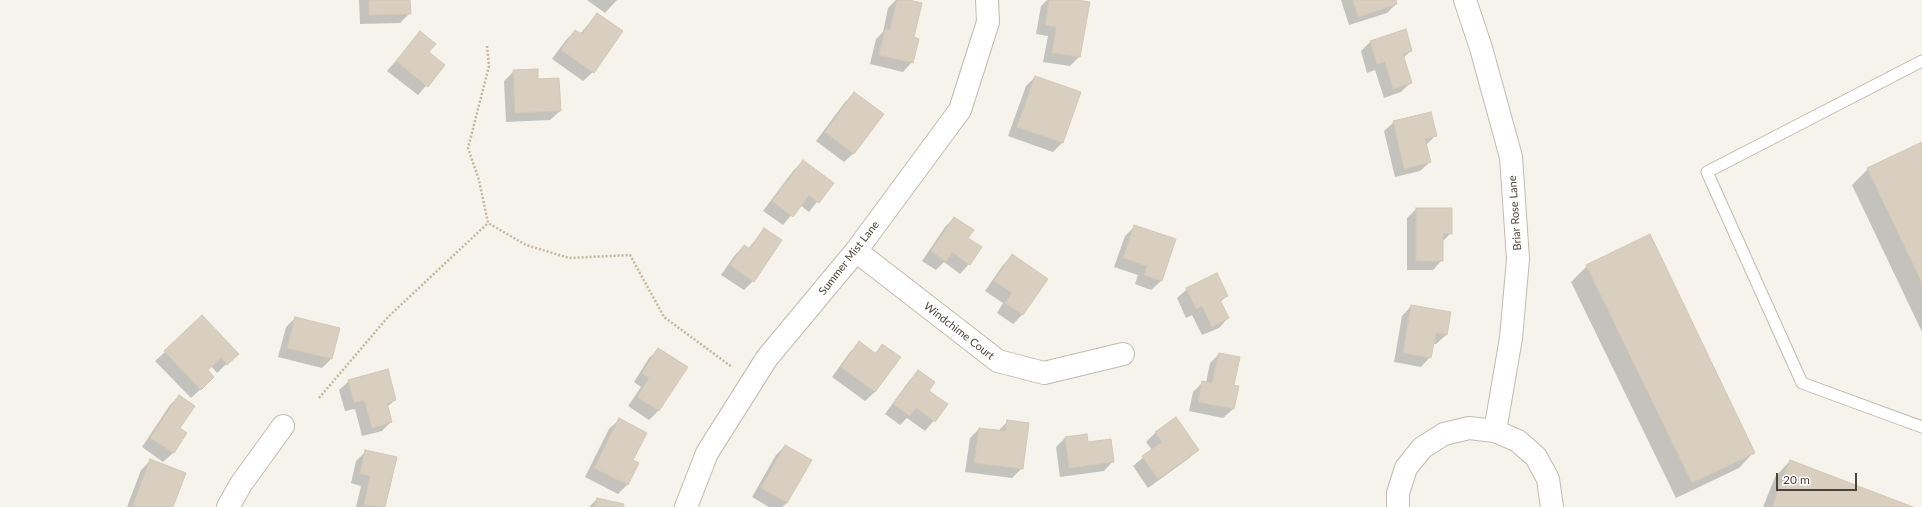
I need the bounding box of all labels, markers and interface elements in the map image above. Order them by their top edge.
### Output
street label: Briar Rose Lane [1506,175,1524,251]
street label: Summer Mist Lane [816,218,882,298]
street label: Windchime Court [921,299,997,363]
scale bar [1778,465,1859,491]
text: 20 m [1783,472,1810,487]

